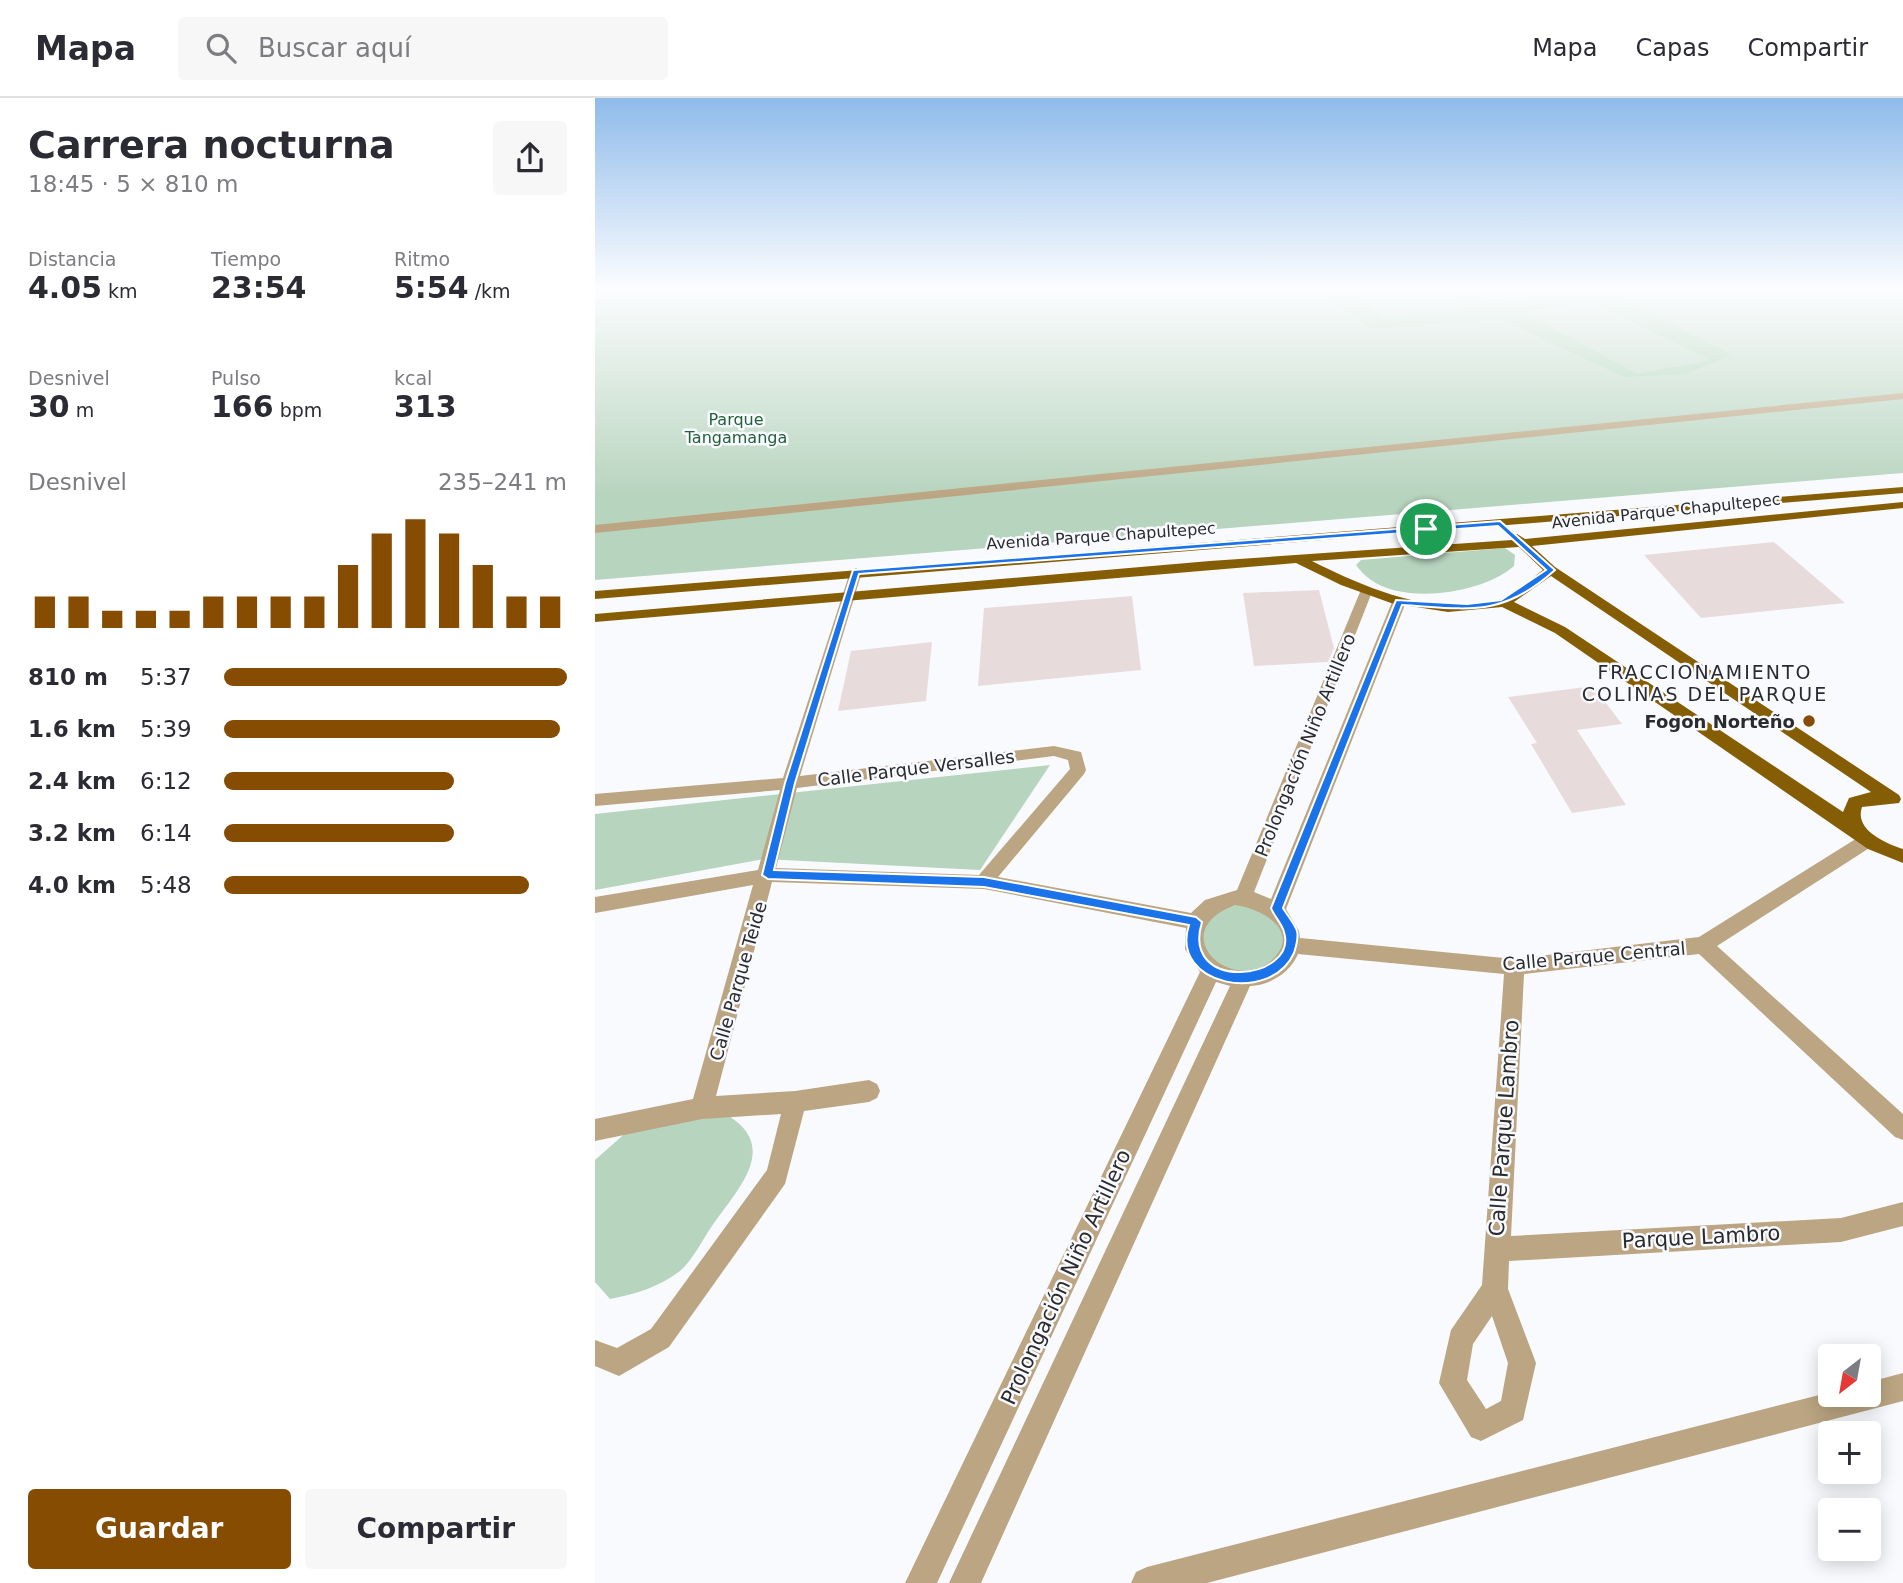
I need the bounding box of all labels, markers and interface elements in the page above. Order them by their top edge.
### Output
search box [178,17,668,80]
text: Mapa [35,29,136,68]
icon: search [202,29,240,67]
text: Buscar aquí [258,33,411,63]
text: Mapa [1532,34,1598,62]
text: Capas [1636,34,1709,62]
text: Compartir [1747,34,1868,62]
button: share [493,121,567,195]
text: Carrera nocturna [28,123,395,167]
text: 18:45 · 5 × 810 m [28,171,238,197]
text: Distancia [28,248,116,270]
text: Tiempo [211,248,281,270]
text: Ritmo [394,248,450,270]
text: 4.05 [28,270,102,305]
text: 23:54 [211,270,307,305]
text: 5:54 [394,270,469,305]
text: km [102,280,138,302]
text: /km [469,280,511,302]
text: Desnivel [28,367,110,389]
text: Pulso [211,367,261,389]
text: kcal [394,367,432,389]
text: 30 [28,389,70,424]
text: 166 [211,389,274,424]
text: 313 [394,389,457,424]
text: m [70,399,94,421]
text: bpm [274,399,322,421]
park label: Parque Tangamanga [684,410,787,447]
text: Desnivel [28,469,127,495]
text: 235–241 m [438,469,567,495]
street label: Avenida Parque Chapultepec [1551,490,1781,532]
pin [1396,499,1456,559]
icon: arrive [1407,510,1445,548]
street label: Avenida Parque Chapultepec [986,519,1216,553]
street label: Prolongación Niño Artillero [1251,630,1359,860]
district label: FRACCIONAMIENTO COLINAS DEL PARQUE [1582,661,1828,705]
text: 810 m [28,664,108,690]
text: 5:37 [140,664,192,690]
place label: Fogon Norteño [1644,711,1795,732]
marker: Fogon Norteño [1801,713,1817,729]
text: 1.6 km [28,716,116,742]
text: 5:39 [140,716,192,742]
street label: Calle Parque Versalles [816,745,1016,791]
text: 2.4 km [28,768,116,794]
text: 6:12 [140,768,192,794]
text: 3.2 km [28,820,116,846]
text: 6:14 [140,820,192,846]
text: 4.0 km [28,872,116,898]
text: 5:48 [140,872,192,898]
street label: Calle Parque Teide [705,899,771,1063]
street label: Calle Parque Central [1502,938,1686,974]
street label: Calle Parque Lambro [1484,1019,1524,1237]
street label: Prolongación Niño Artillero [996,1146,1136,1408]
street label: Parque Lambro [1621,1221,1781,1253]
north arrow [1818,1344,1881,1407]
map controls [1818,1344,1881,1561]
button: + [1818,1421,1881,1484]
button: Guardar [28,1489,291,1569]
button: Compartir [305,1489,567,1569]
button: − [1818,1498,1881,1561]

